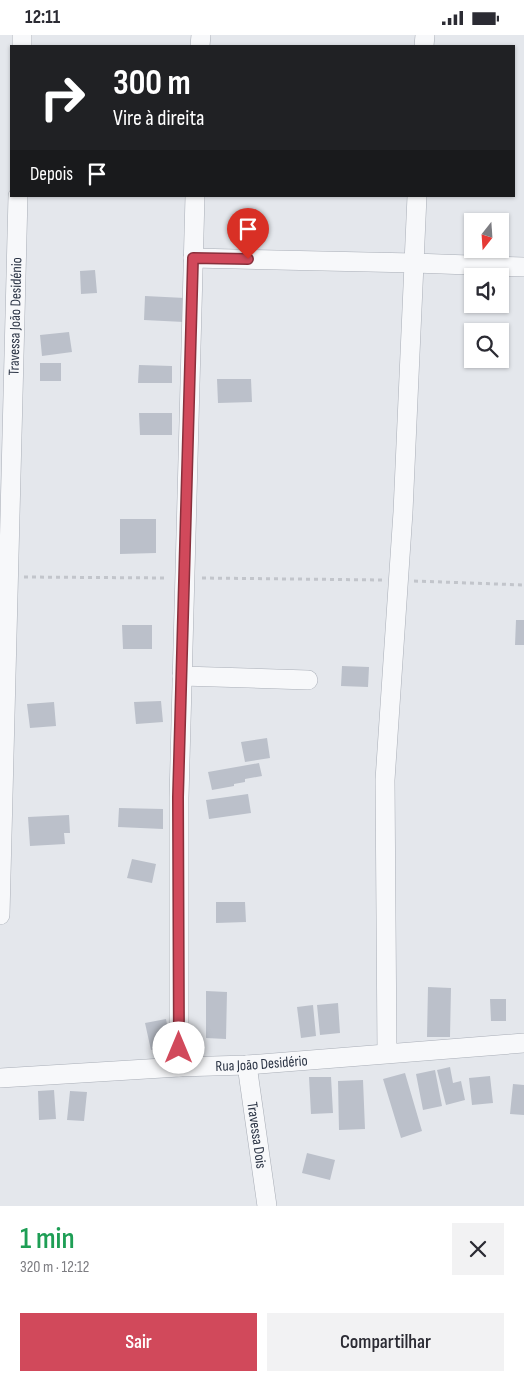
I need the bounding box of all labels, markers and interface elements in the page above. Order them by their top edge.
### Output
text: 12:11 [25,6,60,29]
text: 300 m [113,62,191,105]
icon: right [30,65,95,130]
text: Vire à direita [113,105,205,132]
icon: arrive [83,160,111,188]
text: Depois [30,163,73,186]
pin [227,208,269,259]
north arrow [464,213,509,257]
map controls [464,213,509,368]
icon: arrive [234,215,262,243]
street label: Travessa João Desidénio [5,257,26,376]
button: sound [464,268,509,313]
button: search [464,323,509,368]
position arrow [152,1021,204,1073]
street label: Rua João Desidério [215,1051,308,1076]
street label: Travessa Dois [242,1101,271,1170]
text: 1 min [20,1221,75,1257]
button: close [452,1223,504,1275]
text: 320 m · 12:12 [20,1258,89,1277]
button: Sair [20,1313,257,1371]
button: Compartilhar [267,1313,504,1371]

